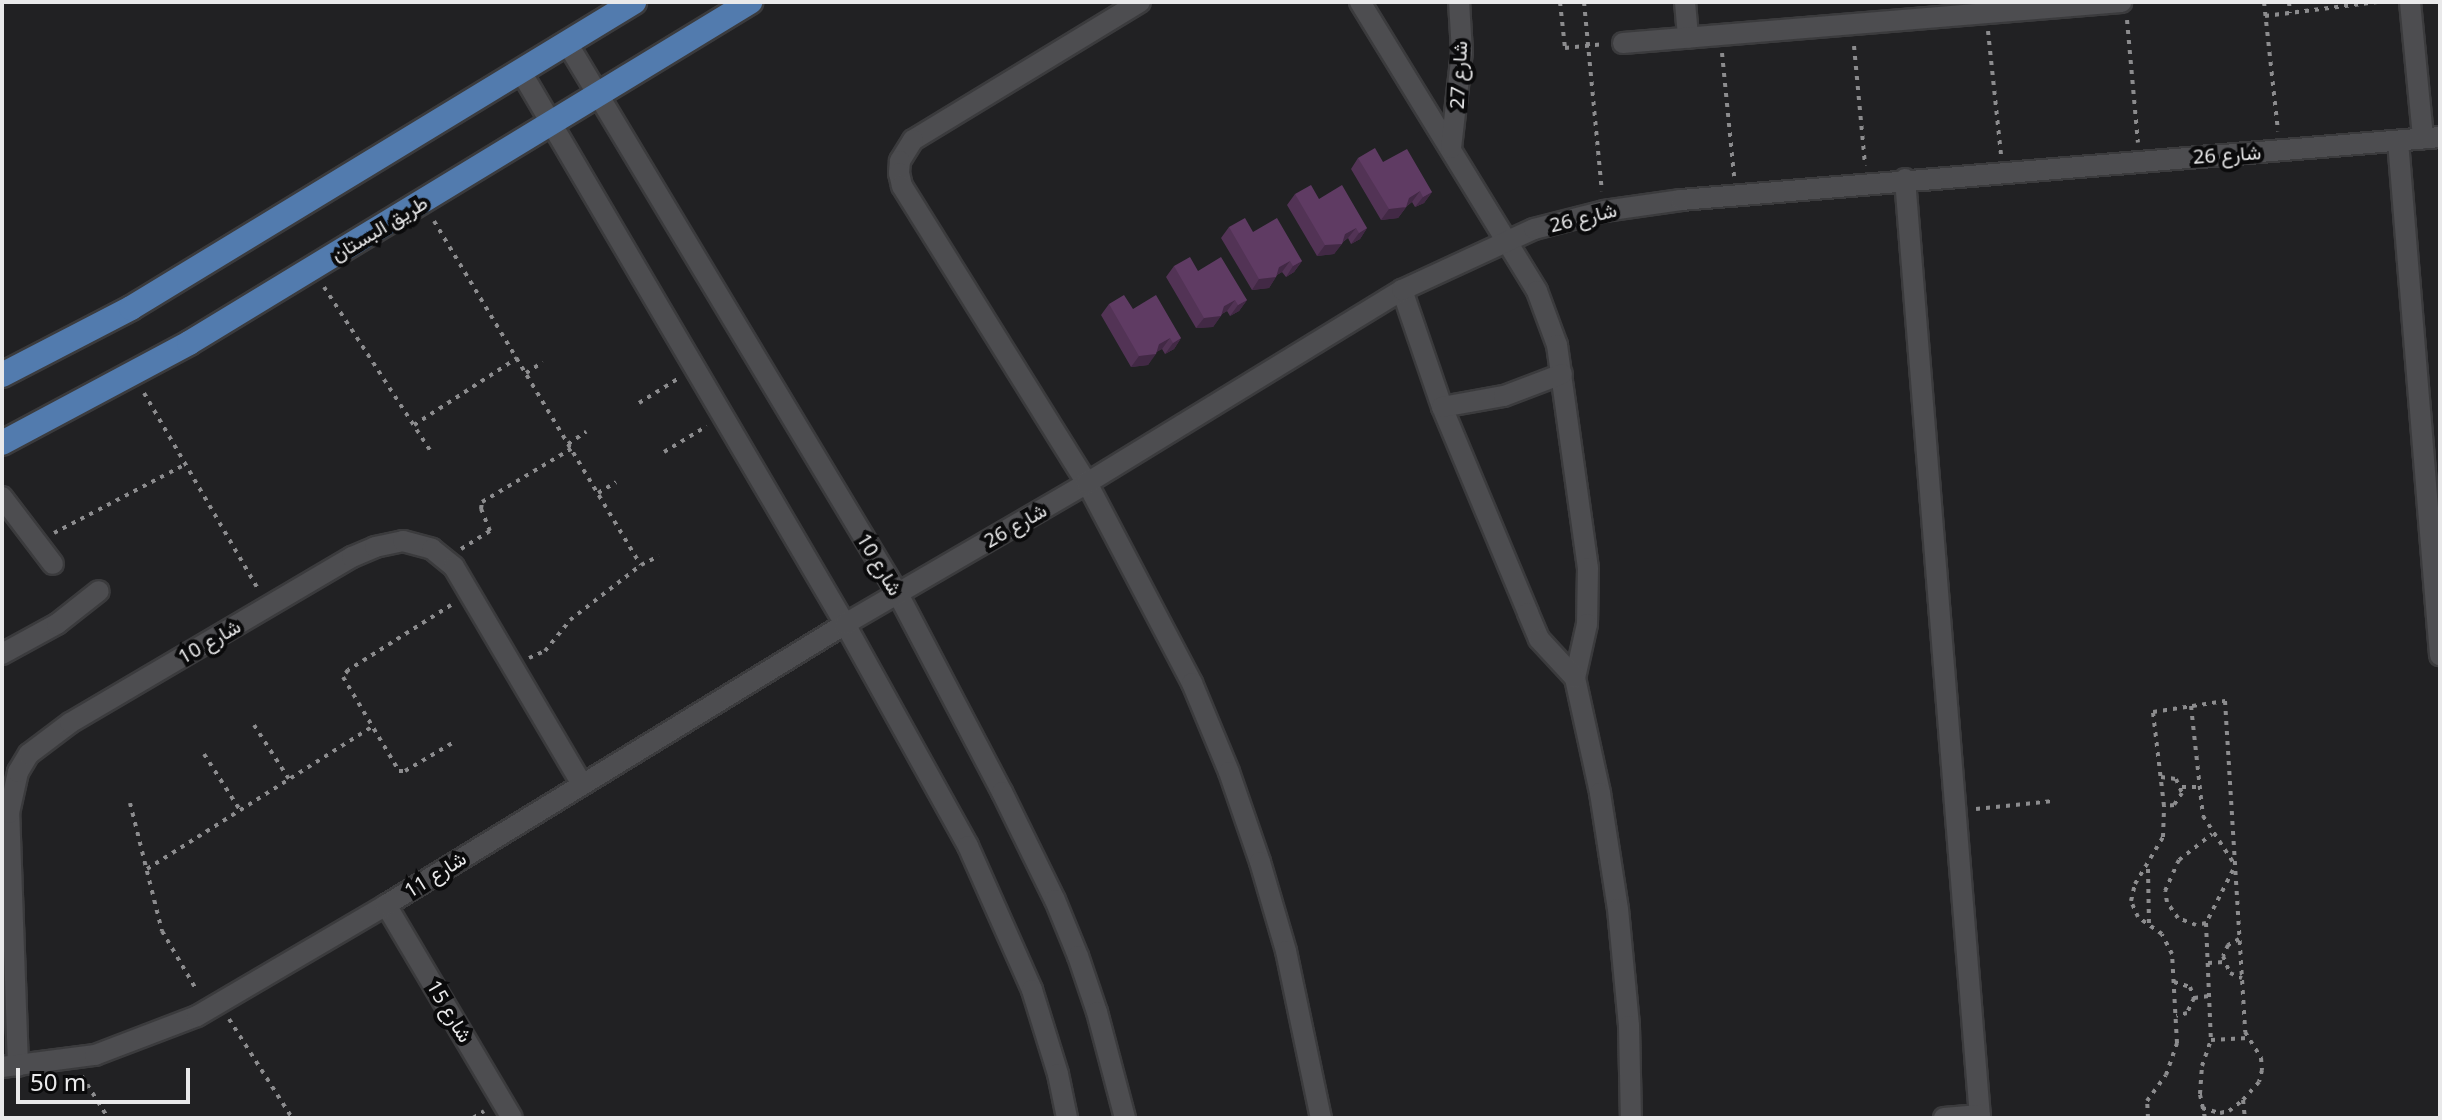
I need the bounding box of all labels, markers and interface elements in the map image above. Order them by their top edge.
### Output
street label: شارع 27 [1444,40,1472,110]
street label: شارع 26 [2192,140,2262,168]
street label: طريق البستان [326,190,432,266]
street label: شارع 26 [1547,197,1619,237]
street label: شارع 26 [979,498,1051,552]
street label: شارع 10 [852,529,908,599]
street label: شارع 10 [173,614,245,668]
street label: شارع 11 [400,846,470,902]
street label: شارع 15 [422,976,478,1046]
scale bar [20,1052,194,1102]
text: 50 m [30,1065,86,1098]

